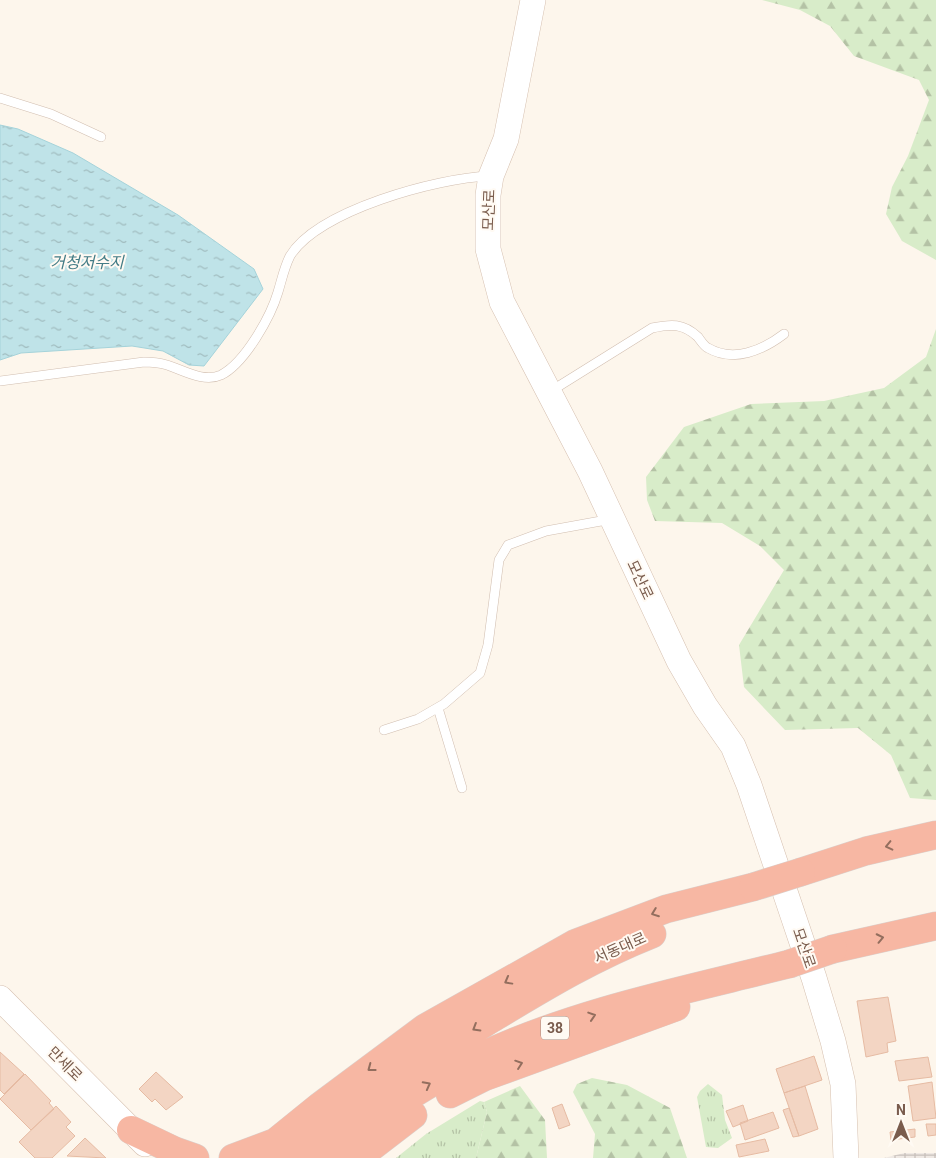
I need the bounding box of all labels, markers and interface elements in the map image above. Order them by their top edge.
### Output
street label: 모산로 [479,189,499,231]
water label: 거청저수지 [50,253,125,272]
street label: 모산로 [623,557,657,603]
one-way arrow [884,840,893,851]
one-way arrow [651,907,660,917]
street label: 모산로 [789,925,819,971]
street label: 서동대로 [591,929,649,967]
one-way arrow [876,934,885,944]
one-way arrow [504,975,513,985]
one-way arrow [588,1012,596,1022]
road number: 38 [541,1016,569,1040]
one-way arrow [473,1022,482,1032]
street label: 만세로 [44,1043,86,1085]
one-way arrow [514,1060,523,1070]
one-way arrow [368,1063,377,1071]
one-way arrow [421,1081,430,1091]
north arrow [876,1098,926,1148]
text: N [896,1102,906,1118]

